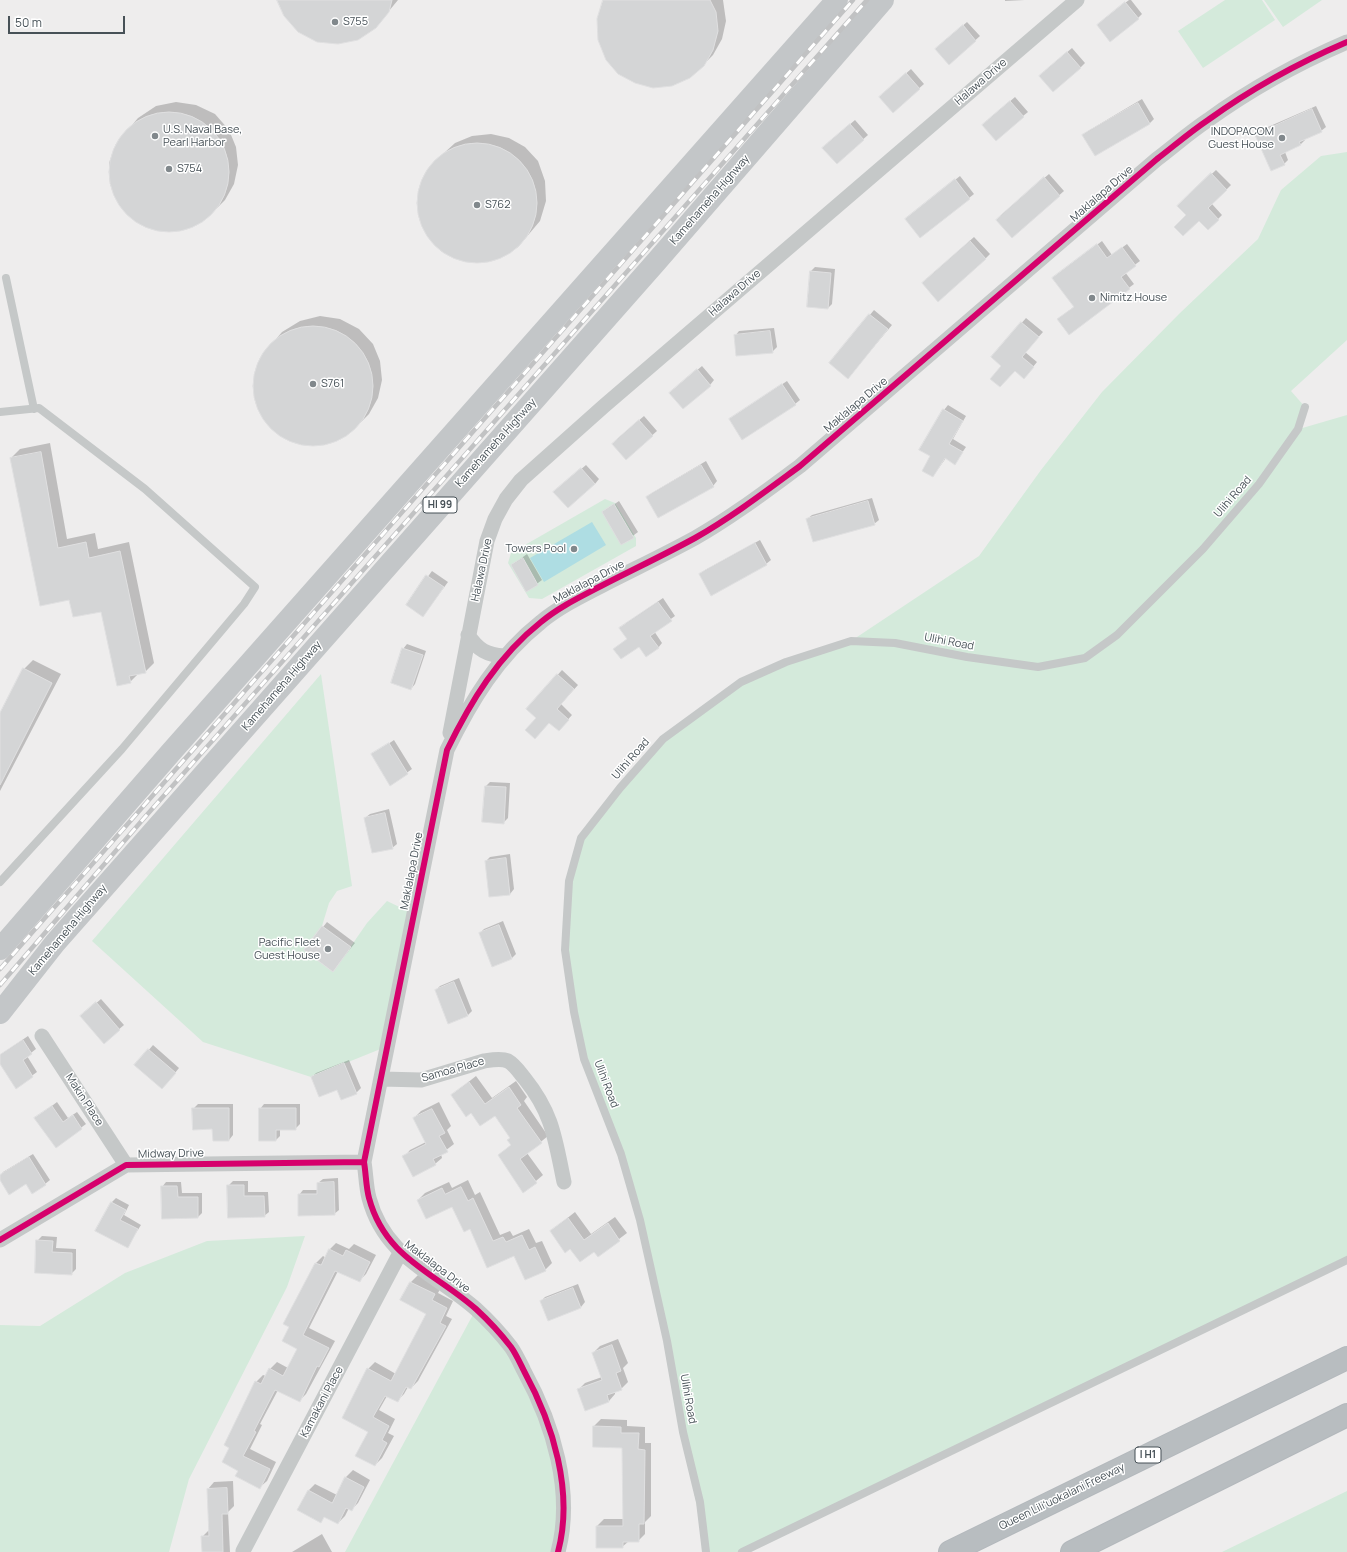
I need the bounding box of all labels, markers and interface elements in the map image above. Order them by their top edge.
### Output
scale bar [10,8,127,34]
text: 50 m [15,14,42,31]
place label: S755 [343,15,368,29]
marker: S755 [330,17,340,27]
street label: Halawa Drive [952,56,1010,108]
place label: U.S. Naval Base, Pearl Harbor [163,123,242,149]
place label: INDOPACOM Guest House [1208,125,1274,151]
marker: U.S. Naval Base, Pearl Harbor [150,131,160,141]
marker: INDOPACOM Guest House [1277,133,1287,143]
street label: Kamehameha Highway [667,152,753,248]
place label: S754 [177,162,202,176]
street label: Maklalapa Drive [1068,163,1136,225]
marker: S754 [164,164,174,174]
place label: S762 [485,198,510,212]
marker: S762 [472,200,482,210]
street label: Halawa Drive [706,267,764,319]
place label: Nimitz House [1100,291,1167,305]
marker: Nimitz House [1087,293,1097,303]
street label: Maklalapa Drive [822,375,890,435]
place label: S761 [321,377,344,391]
marker: S761 [308,379,318,389]
street label: Kamehameha Highway [453,396,539,490]
street label: Ulihi Road [1212,474,1254,520]
road number: HI 99 [423,497,457,513]
street label: Halawa Drive [469,537,495,603]
place label: Towers Pool [505,542,566,556]
marker: Towers Pool [569,544,579,554]
street label: Maklalapa Drive [551,558,627,606]
street label: Ulihi Road [923,631,975,653]
street label: Kamehameha Highway [239,638,325,734]
street label: Ulihi Road [610,736,652,782]
street label: Maklalapa Drive [398,831,426,911]
street label: Kamehameha Highway [26,882,110,978]
place label: Pacific Fleet Guest House [254,936,320,962]
marker: Pacific Fleet Guest House [323,944,333,954]
street label: Samoa Place [420,1055,486,1085]
street label: Ulihi Road [591,1058,621,1110]
street label: Makin Place [62,1071,106,1129]
street label: Midway Drive [138,1147,204,1161]
street label: Maklalapa Drive [402,1238,472,1296]
street label: Kamakani Place [298,1364,346,1440]
street label: Ulihi Road [677,1373,699,1425]
road number: I H1 [1135,1447,1161,1463]
street label: Queen Liliʻuokalani Freeway [997,1461,1127,1533]

